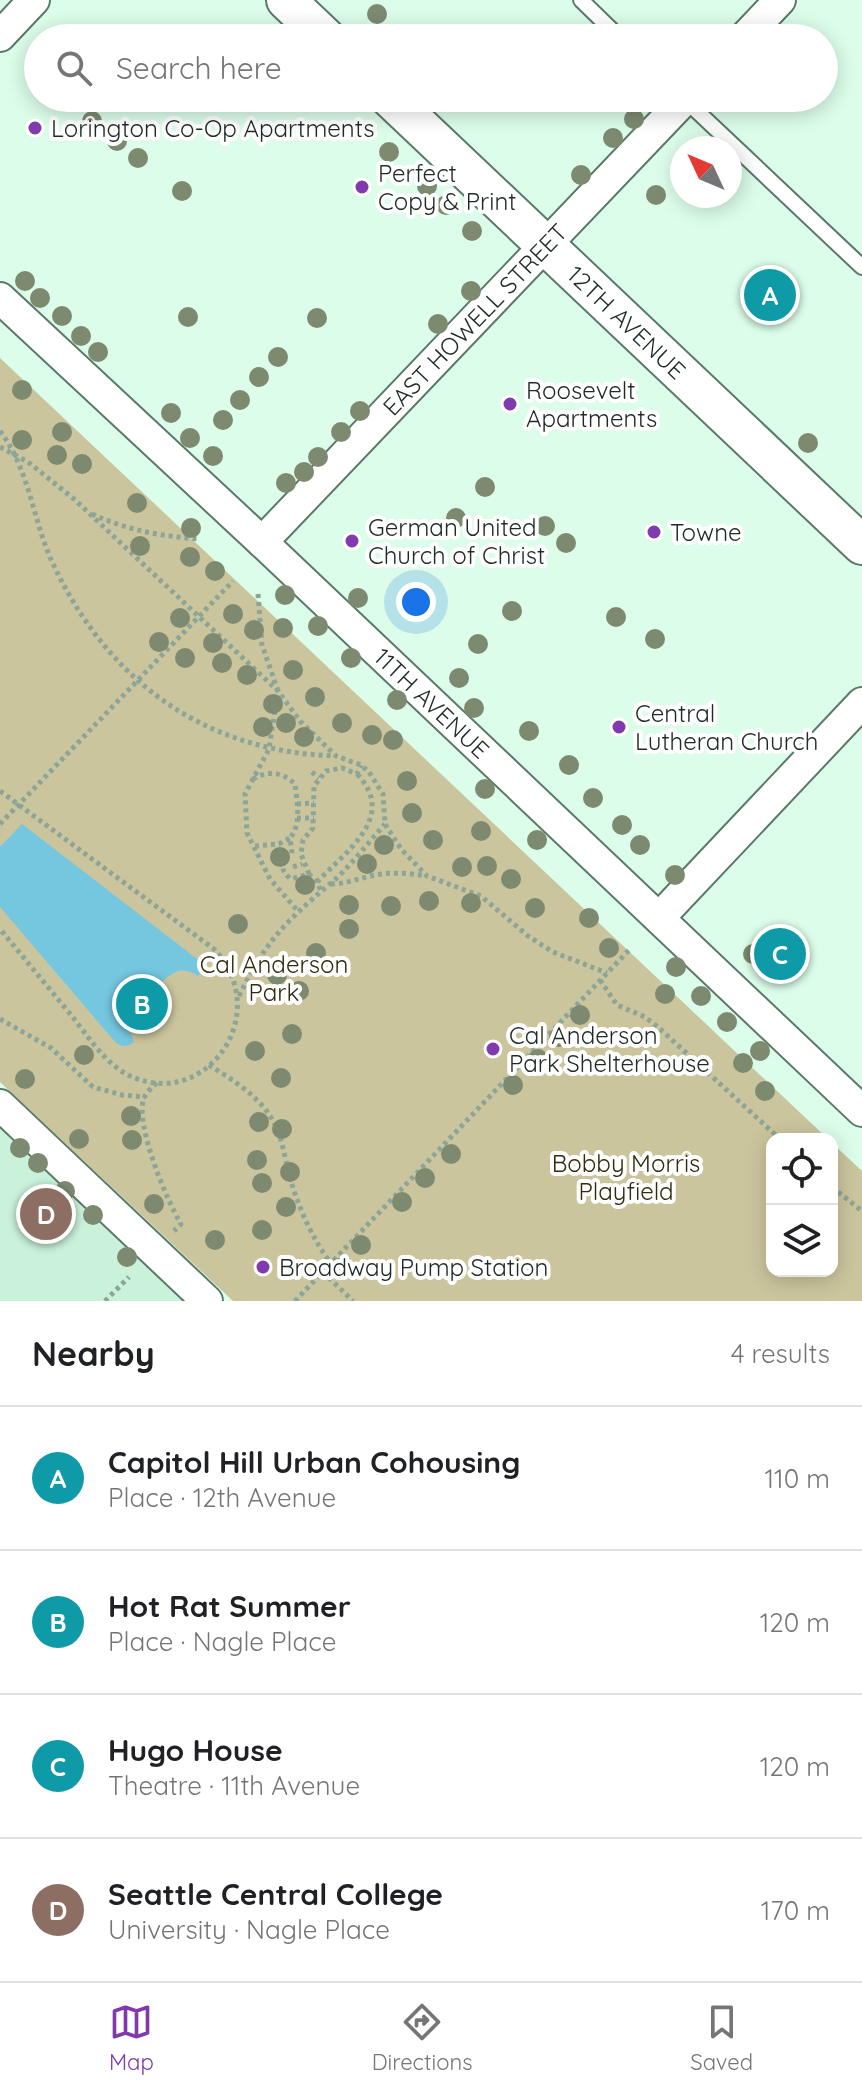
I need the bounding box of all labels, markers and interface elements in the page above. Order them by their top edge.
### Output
search box [24,24,838,112]
icon: search [52,46,96,90]
text: Search here [116,49,282,87]
place label: Lorington Co-Op Apartments [51,113,375,143]
marker: Lorington Co-Op Apartments [26,119,44,137]
north arrow [670,136,742,208]
place label: Perfect Copy & Print [378,158,516,216]
marker: Perfect Copy & Print [353,178,371,196]
street label: EAST HOWELL STREET [376,217,573,421]
street label: 12TH AVENUE [561,259,692,385]
pin: A [744,265,796,325]
place label: Roosevelt Apartments [526,375,657,433]
marker: Roosevelt Apartments [501,395,519,413]
place label: German United Church of Christ [368,512,545,570]
place label: Towne [670,517,742,547]
marker: Towne [645,523,663,541]
marker: German United Church of Christ [343,532,361,550]
your location [396,582,436,622]
street label: 11TH AVENUE [368,641,496,765]
place label: Central Lutheran Church [635,698,818,756]
marker: Central Lutheran Church [610,718,628,736]
pin: C [754,924,806,984]
park label: Cal Anderson Park [200,949,348,1007]
pin: B [116,974,168,1034]
place label: Cal Anderson Park Shelterhouse [509,1020,710,1078]
marker: Cal Anderson Park Shelterhouse [484,1040,502,1058]
map controls [766,1133,838,1277]
button: locate [766,1133,838,1205]
park label: Bobby Morris Playfield [552,1148,700,1206]
pin: D [20,1184,72,1244]
button: layers [766,1205,838,1277]
place label: Broadway Pump Station [279,1252,548,1282]
marker: Broadway Pump Station [254,1258,272,1276]
text: Nearby [32,1332,155,1375]
text: 4 results [731,1337,830,1370]
text: Capitol Hill Urban Cohousing [108,1443,520,1481]
text: A [50,1462,66,1495]
text: 110 m [764,1462,830,1495]
text: Place · 12th Avenue [108,1481,336,1514]
text: Hot Rat Summer [108,1587,351,1625]
text: B [49,1606,67,1639]
text: 120 m [760,1606,830,1639]
text: Place · Nagle Place [108,1625,336,1658]
text: Hugo House [108,1731,283,1769]
text: C [50,1750,66,1783]
text: 120 m [760,1750,830,1783]
text: Theatre · 11th Avenue [108,1769,360,1802]
text: Seattle Central College [108,1875,443,1913]
text: D [49,1894,67,1927]
text: 170 m [761,1894,830,1927]
text: University · Nagle Place [108,1913,390,1946]
tab: Map [109,2000,154,2076]
tab: Directions [372,2000,472,2076]
tab: Saved [690,2000,753,2076]

